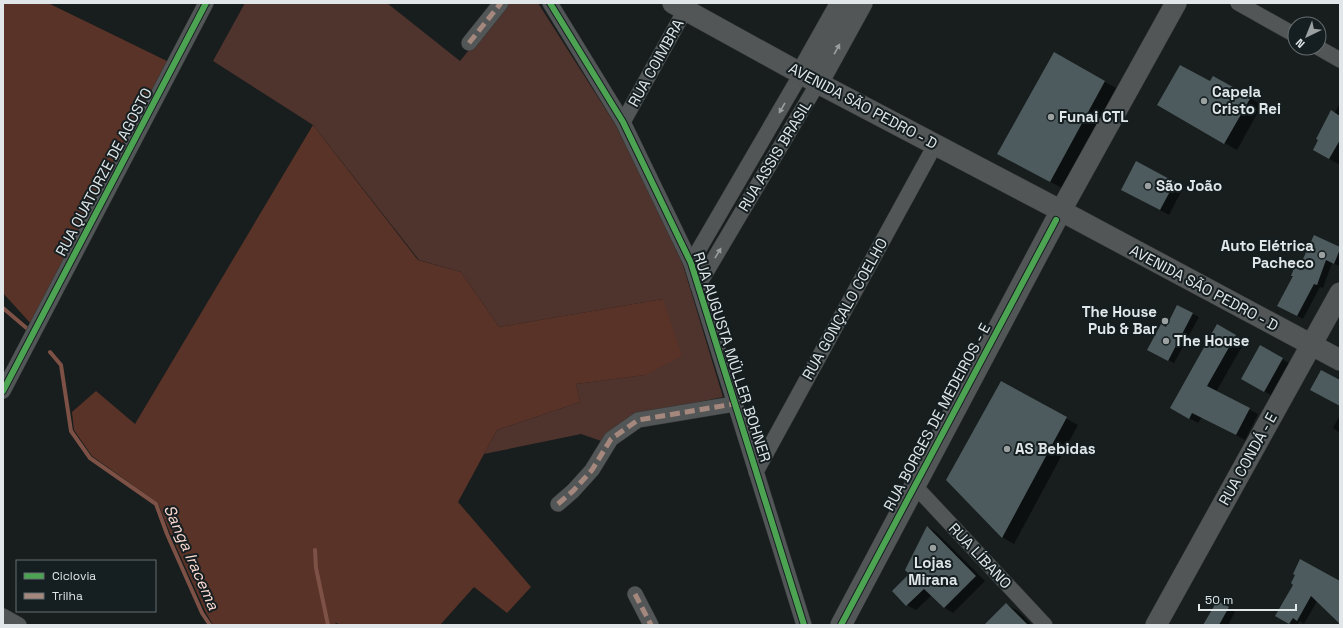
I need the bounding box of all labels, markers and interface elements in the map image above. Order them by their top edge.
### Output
street label: RUA COIMBRA [624,15,688,110]
north arrow [1287,16,1327,56]
text: N [1293,36,1308,51]
one-way arrow [834,43,840,55]
street label: AVENIDA SÃO PEDRO - D [786,58,941,153]
place label: Capela Cristo Rei [1212,82,1281,118]
street label: RUA QUATORZE DE AGOSTO [51,84,156,259]
marker: Capela Cristo Rei [1199,96,1209,106]
street label: RUA ASSIS BRASIL [734,97,815,215]
one-way arrow [778,102,785,114]
place label: Funai CTL [1059,107,1128,126]
marker: Funai CTL [1046,112,1056,122]
place label: São João [1156,176,1222,195]
marker: São João [1143,181,1153,191]
street label: RUA GONÇALO COELHO [798,235,891,383]
place label: Auto Elétrica Pacheco [1221,236,1314,272]
street label: AVENIDA SÃO PEDRO - D [1127,240,1282,335]
one-way arrow [714,247,721,259]
street label: RUA AUGUSTA MÜLLER BOHNER [690,249,775,464]
marker: Auto Elétrica Pacheco [1317,250,1327,260]
place label: The House Pub & Bar [1082,302,1157,338]
marker: The House Pub & Bar [1160,316,1170,326]
street label: RUA BORGES DE MEDEIROS - E [879,320,994,514]
place label: The House [1174,331,1250,350]
marker: The House [1161,336,1171,346]
street label: RUA CONDÁ - E [1214,409,1281,508]
place label: AS Bebidas [1015,439,1096,458]
marker: AS Bebidas [1002,444,1012,454]
water label: Sanga Iracema [159,501,224,614]
street label: RUA LÍBANO [945,519,1016,593]
marker: Lojas Mirana [928,543,938,553]
place label: Lojas Mirana [908,553,958,589]
legend [16,560,156,612]
text: Ciclovia [52,568,96,584]
scale bar [1199,586,1296,612]
text: Trilha [52,588,83,604]
text: 50 m [1205,592,1233,608]

